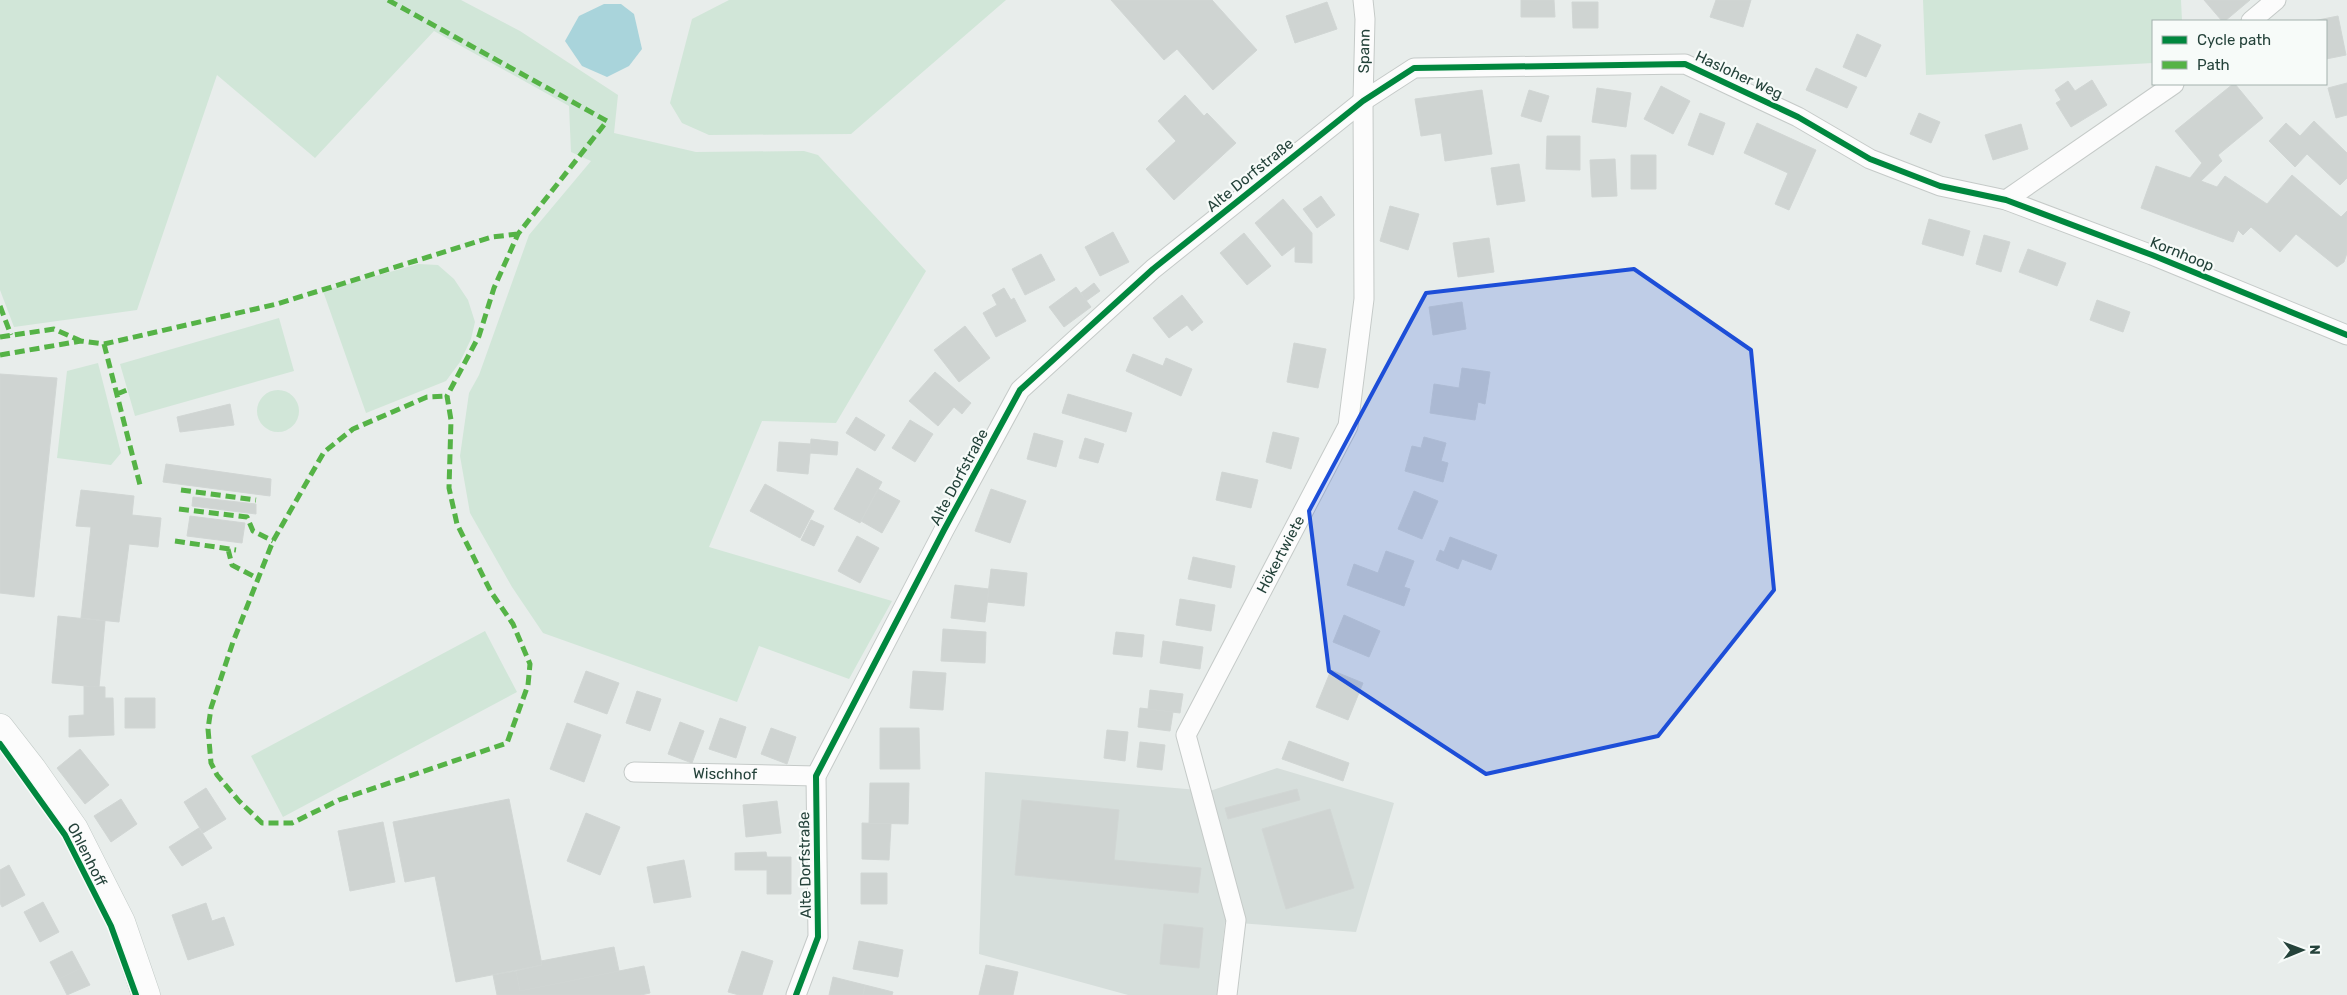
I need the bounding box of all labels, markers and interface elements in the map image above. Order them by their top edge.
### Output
legend [2152,20,2327,85]
street label: Spann [1355,28,1374,74]
text: Cycle path [2197,31,2271,49]
street label: Hasloher Weg [1692,47,1786,103]
text: Path [2197,56,2230,74]
street label: Alte Dorfstraße [1203,134,1297,216]
street label: Kornhoop [2147,233,2217,275]
street label: Alte Dorfstraße [926,426,992,528]
street label: Hökertwiete [1253,513,1308,596]
street label: Wischhof [693,764,757,784]
street label: Alte Dorfstraße [795,812,815,918]
street label: Ohlenhoff [63,819,111,890]
north arrow [2277,925,2327,975]
text: N [2306,945,2323,955]

